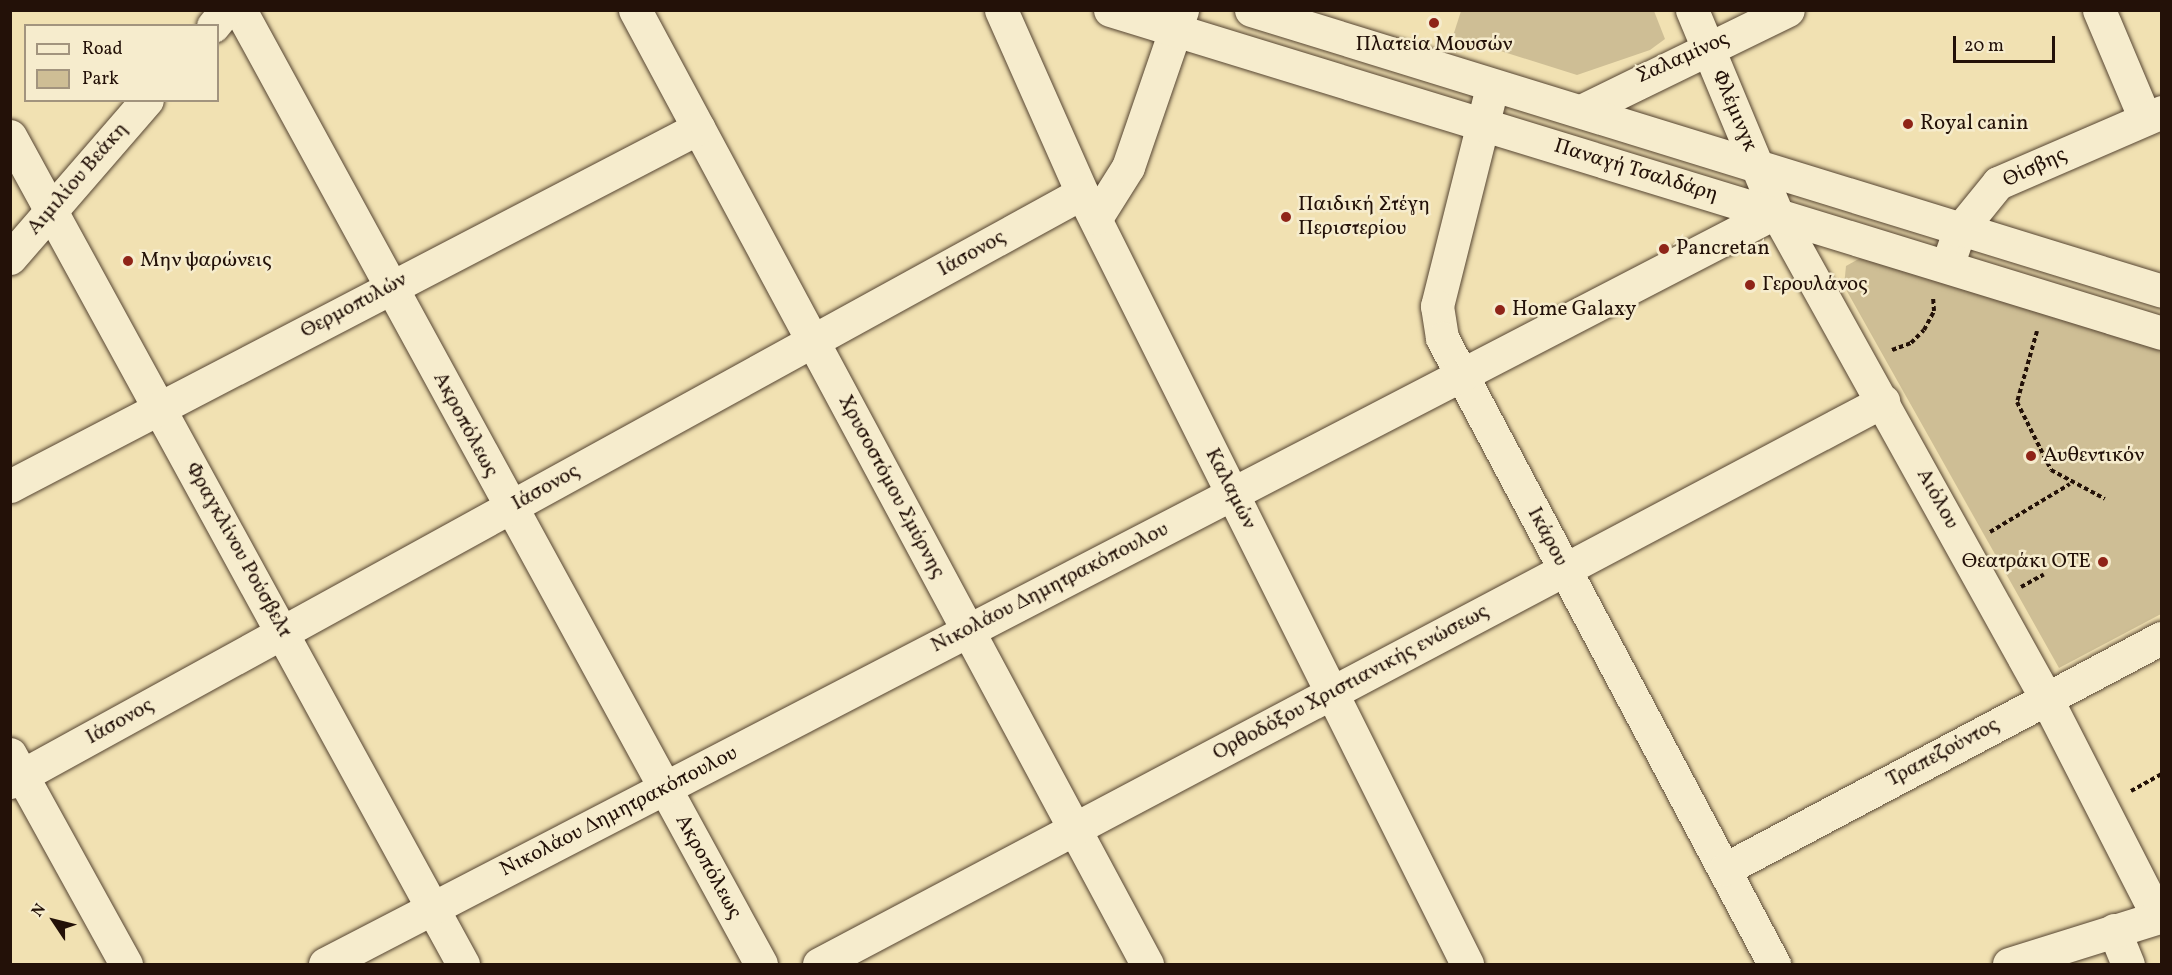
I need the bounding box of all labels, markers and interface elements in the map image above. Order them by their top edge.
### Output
marker: Πλατεία Μουσών [1427,16,1441,30]
legend [24,24,219,102]
scale bar [1956,24,2058,62]
street label: Σαλαμίνος [1633,26,1733,90]
place label: Πλατεία Μουσών [1356,32,1512,58]
text: 20 m [1964,34,2004,59]
text: Road [82,37,123,62]
street label: Φλέμινγκ [1706,66,1762,156]
text: Park [82,67,119,92]
place label: Royal canin [1920,111,2028,137]
street label: Αιμιλίου Βεάκη [22,117,134,241]
marker: Royal canin [1901,117,1915,131]
street label: Παναγή Τσαλδάρη [1551,134,1721,208]
street label: Θίσβης [1999,142,2071,194]
place label: Παιδική Στέγη Περιστερίου [1298,192,1430,242]
marker: Παιδική Στέγη Περιστερίου [1279,210,1293,224]
street label: Ιάσονος [934,225,1010,283]
place label: Pancretan [1676,236,1770,262]
marker: Pancretan [1657,242,1671,256]
place label: Μην ψαρώνεις [140,248,272,274]
marker: Μην ψαρώνεις [121,254,135,268]
street label: Θερμοπυλών [297,267,411,345]
place label: Γερουλάνος [1762,272,1868,298]
marker: Γερουλάνος [1743,278,1757,292]
place label: Home Galaxy [1512,297,1636,323]
marker: Home Galaxy [1493,303,1507,317]
street label: Ακροπόλεως [427,368,503,482]
street label: Χρυσοστόμου Σμύρνης [832,391,950,583]
place label: Αυθεντικόν [2043,443,2144,469]
street label: Καλαμών [1199,444,1261,534]
marker: Αυθεντικόν [2024,449,2038,463]
street label: Φραγκλίνου Ρούσβελτ [179,458,297,642]
street label: Ιάσονος [508,459,584,517]
street label: Αιόλου [1910,464,1964,534]
street label: Ικάρου [1521,503,1573,571]
street label: Νικολάου Δημητρακόπουλου [927,517,1173,659]
place label: Θεατράκι ΟΤΕ [1962,549,2091,575]
marker: Θεατράκι ΟΤΕ [2096,555,2110,569]
street label: Ορθοδόξου Χριστιανικής ενώσεως [1209,599,1493,767]
street label: Ιάσονος [82,693,158,751]
street label: Τραπεζούντος [1882,713,2004,793]
street label: Νικολάου Δημητρακόπουλου [496,741,742,883]
street label: Ακροπόλεως [669,810,747,924]
north arrow [24,891,84,951]
text: N [27,900,52,922]

